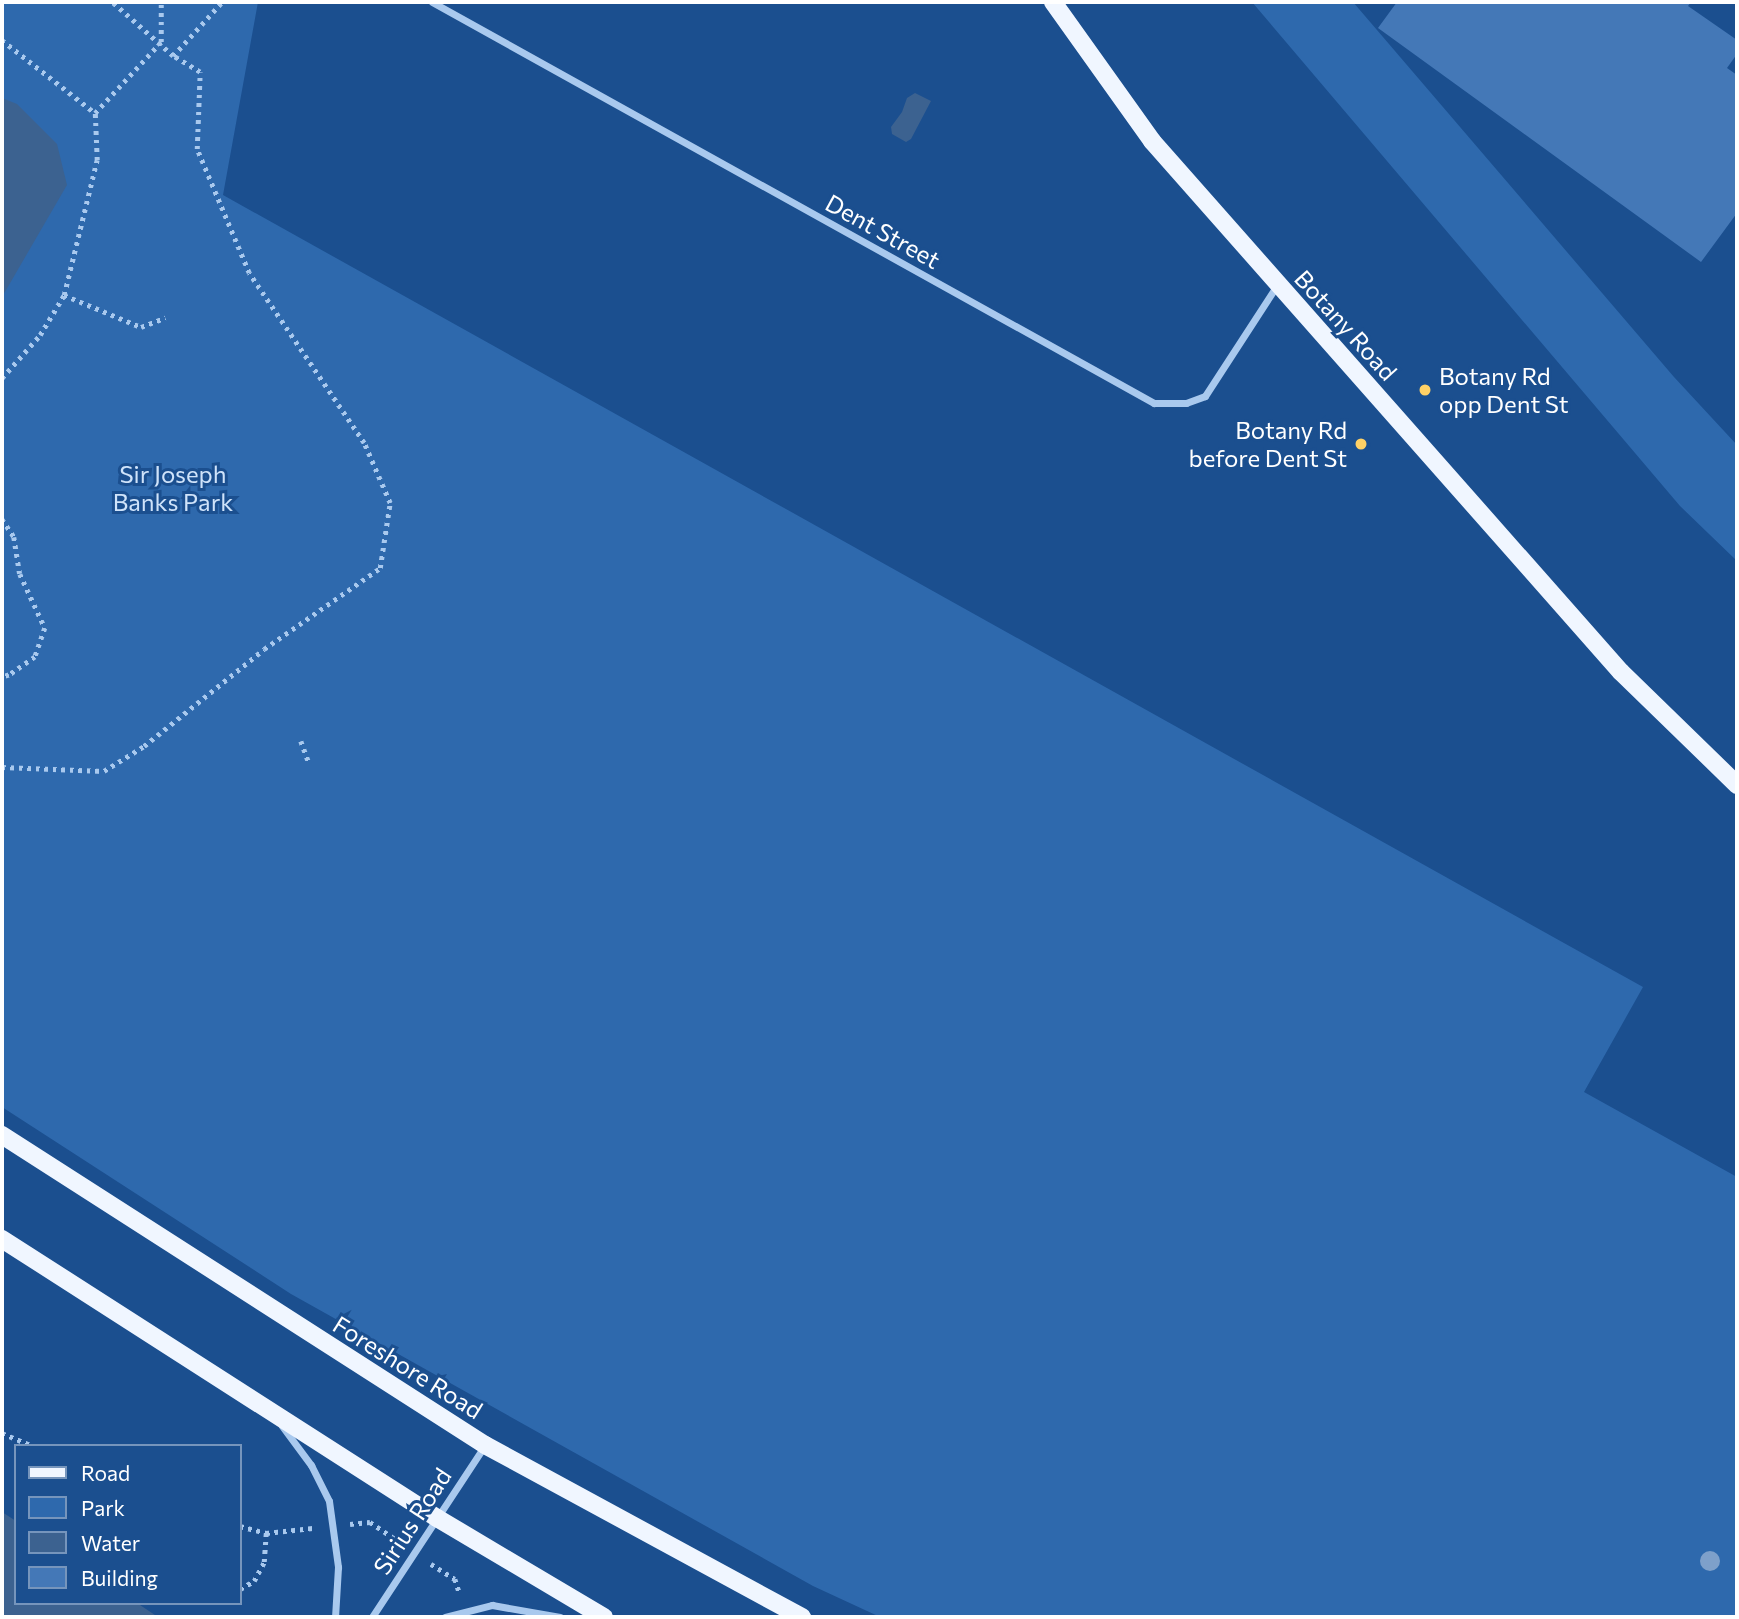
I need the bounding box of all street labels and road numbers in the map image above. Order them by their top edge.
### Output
street label: Dent Street [821,188,945,274]
street label: Botany Road [1289,264,1403,386]
street label: Foreshore Road [328,1310,488,1424]
street label: Sirius Road [367,1462,457,1580]

